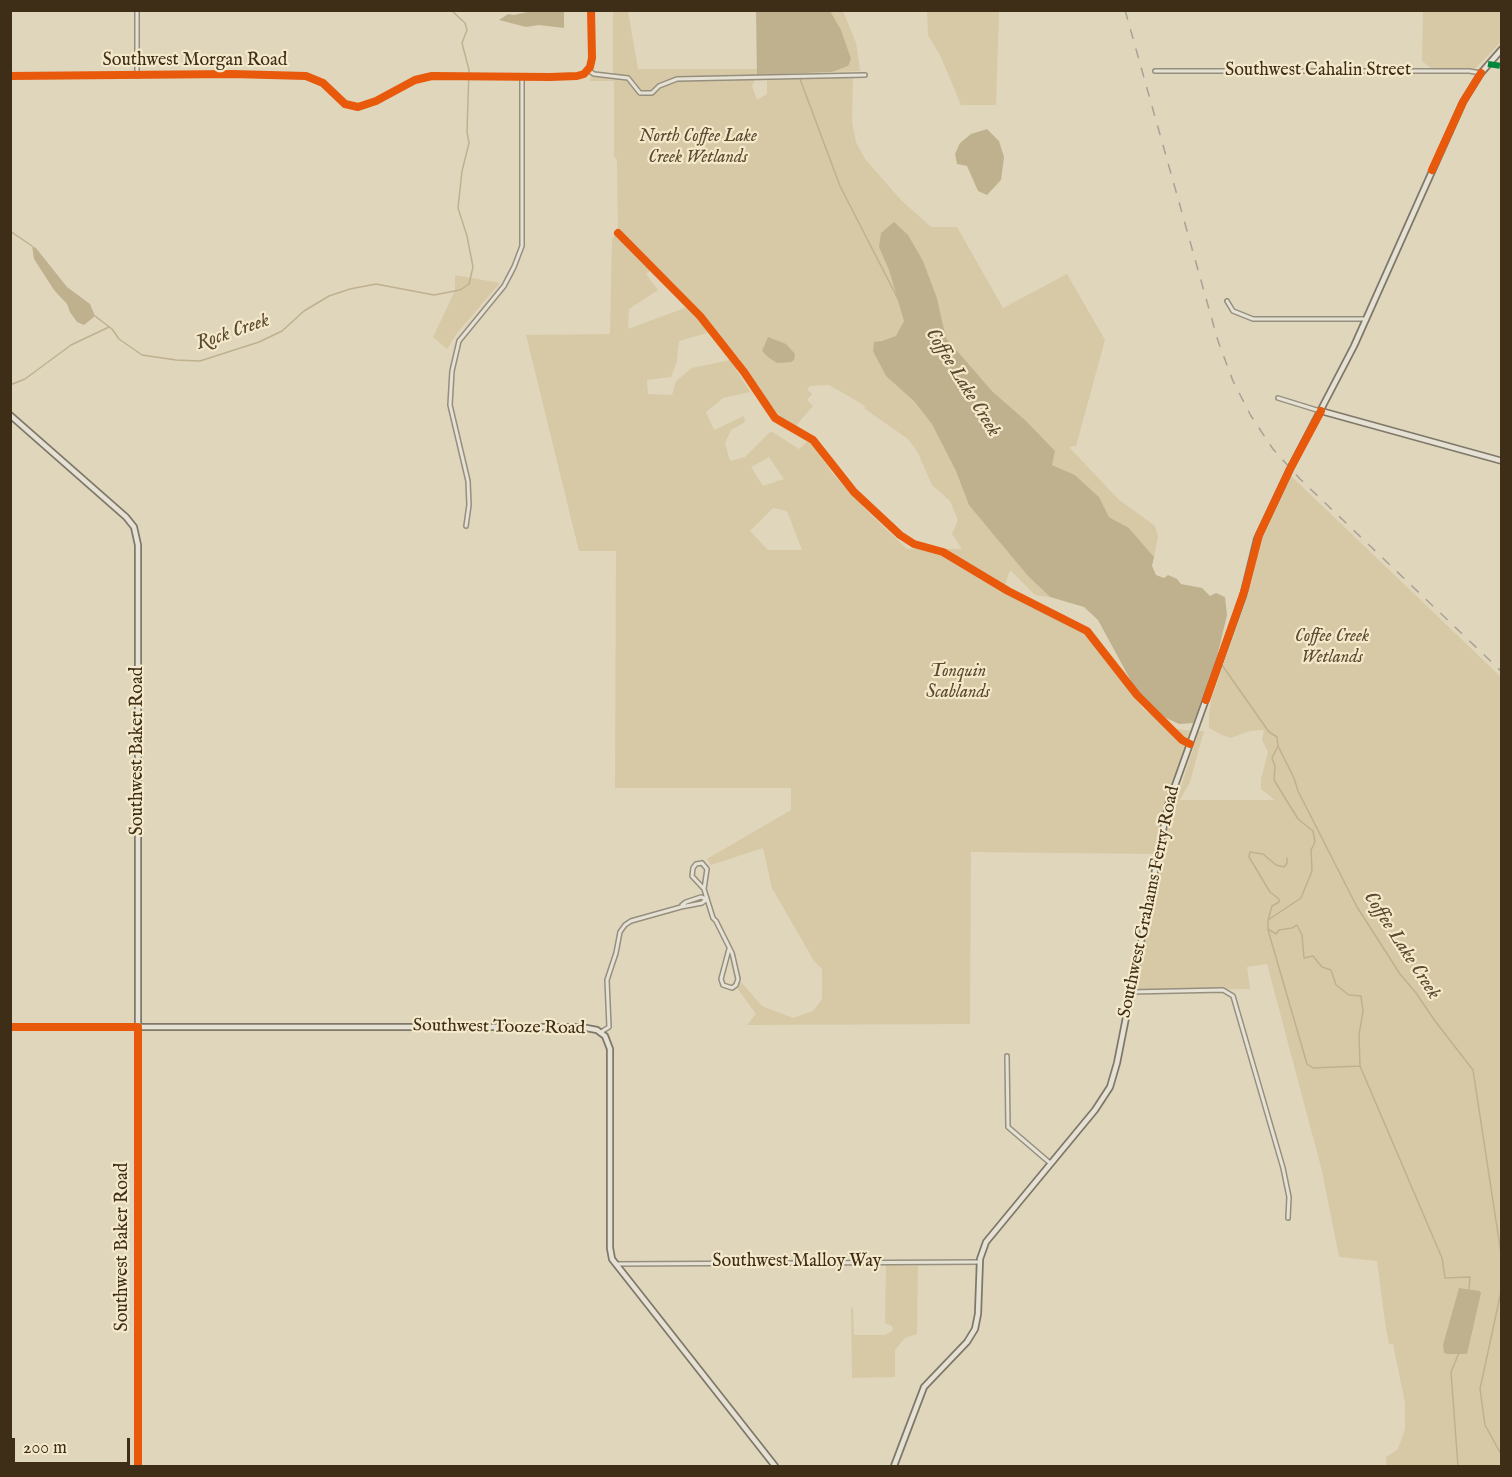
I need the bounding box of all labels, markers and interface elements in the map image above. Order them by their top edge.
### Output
street label: Southwest Morgan Road [103,50,287,72]
street label: Southwest Cahalin Street [1225,60,1411,82]
park label: North Coffee Lake Creek Wetlands [639,126,757,168]
water label: Rock Creek [193,309,273,357]
water label: Coffee Lake Creek [919,324,1005,442]
park label: Coffee Creek Wetlands [1295,626,1369,668]
park label: Tonquin Scablands [926,661,990,704]
street label: Southwest Baker Road [127,667,149,835]
street label: Southwest Grahams Ferry Road [1115,784,1185,1020]
water label: Coffee Lake Creek [1357,888,1445,1004]
street label: Southwest Tooze Road [413,1016,585,1040]
street label: Southwest Baker Road [112,1163,134,1331]
street label: Southwest Malloy Way [712,1251,882,1273]
scale bar [15,1426,134,1464]
text: 200 m [23,1437,67,1460]

